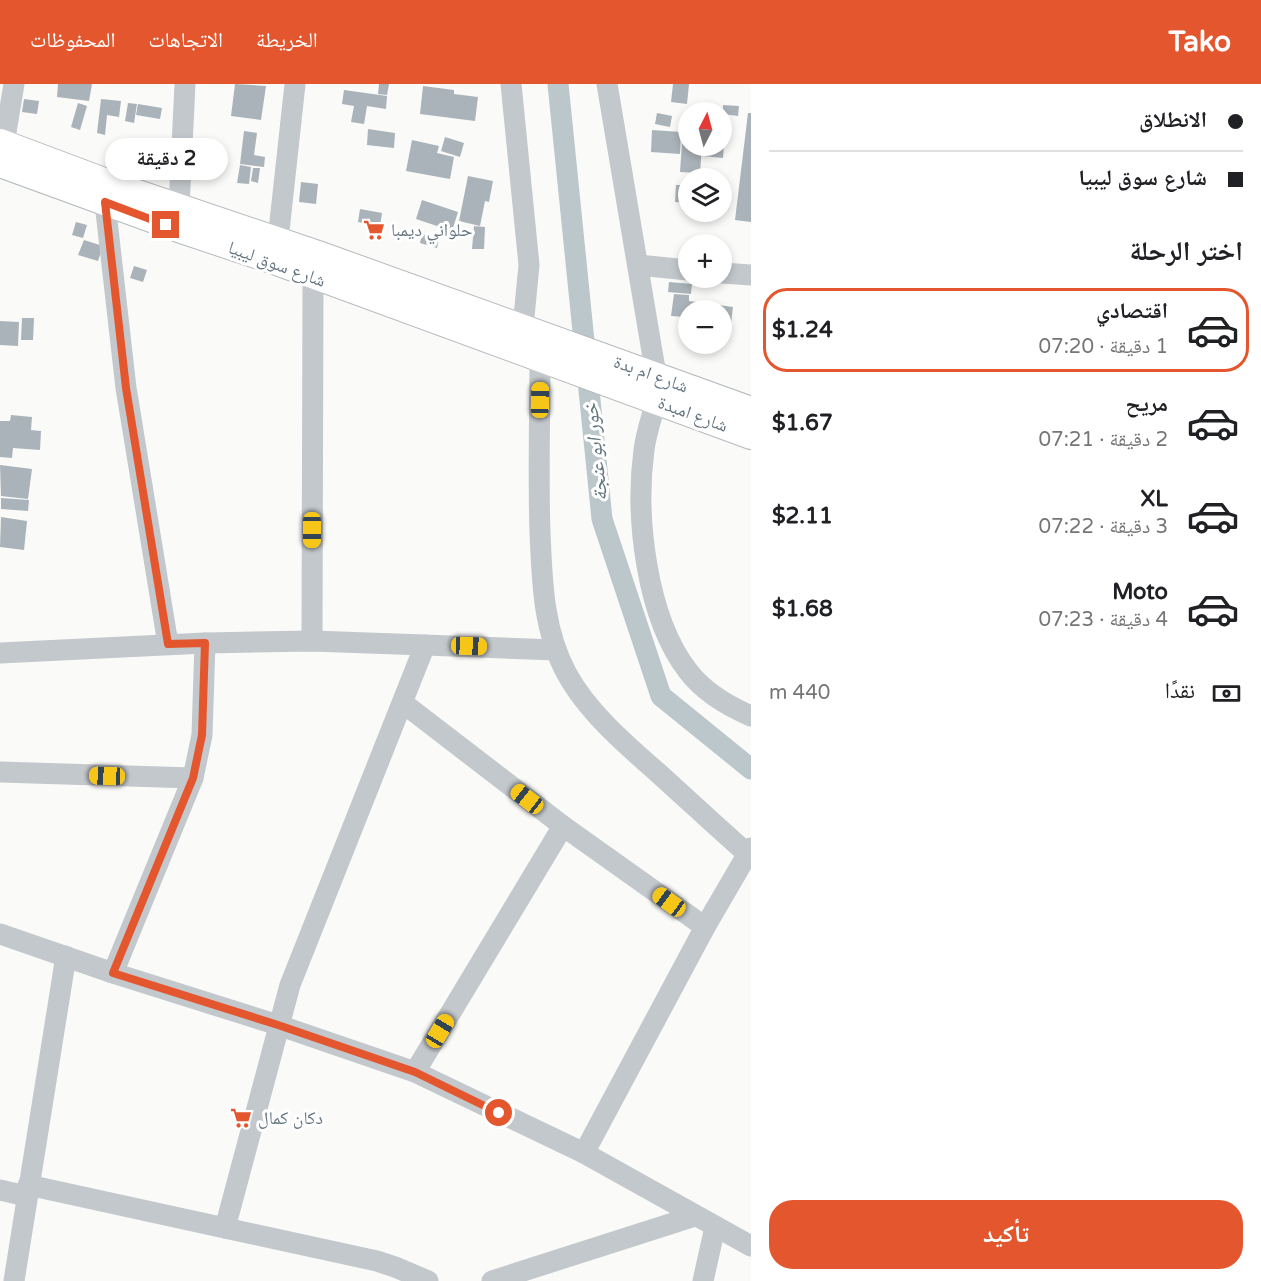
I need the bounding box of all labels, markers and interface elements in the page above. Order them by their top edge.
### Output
text: Tako [1168,25,1231,59]
text: المحفوظات [30,28,115,53]
text: الاتجاهات [148,28,223,53]
text: الخريطة [256,28,318,53]
north arrow [678,102,732,156]
map controls [678,102,732,354]
text: الانطلاق [1139,107,1207,133]
callout: 2 دقيقة [104,138,228,180]
text: 2 دقيقة [137,147,196,171]
text: شارع سوق ليبيا [1078,165,1207,191]
button: layers [678,168,732,222]
route end [152,211,179,238]
supermarket icon: حلواني ديمبا [362,218,386,242]
place label: حلواني ديمبا [391,219,472,245]
button: + [678,234,732,288]
text: اختر الرحلة [1129,235,1243,268]
street label: شارع سوق ليبيا [225,236,329,292]
text: اقتصادي [1096,298,1168,324]
button: − [678,300,732,354]
icon: car [1186,303,1240,357]
text: $1.24 [772,317,833,343]
text: 1 دقيقة · 07:20 [1039,335,1168,359]
street label: شارع ام بدة [610,350,691,399]
car [531,382,549,418]
street label: شارع امبدة [655,391,731,437]
text: مريح [1125,391,1168,417]
icon: car [1186,396,1240,450]
water label: خور ابو عنجة [579,402,613,502]
text: $1.67 [772,410,833,436]
text: 2 دقيقة · 07:21 [1039,428,1168,452]
text: XL [1141,486,1168,512]
icon: car [1186,489,1240,543]
text: $2.11 [772,503,833,529]
car [303,512,321,548]
text: 3 دقيقة · 07:22 [1039,515,1168,539]
text: Moto [1112,579,1168,605]
icon: car [1186,582,1240,636]
text: $1.68 [772,596,833,622]
text: 4 دقيقة · 07:23 [1039,608,1168,632]
car [451,636,487,656]
icon: cash [1210,677,1243,710]
text: نقدًا [1165,678,1195,704]
text: 440 m [769,681,830,705]
car [89,766,125,786]
car [507,781,547,817]
car [649,884,689,920]
car [423,1011,457,1051]
route start [485,1099,512,1126]
supermarket icon: دكان كمال [229,1106,253,1130]
place label: دكان كمال [258,1107,323,1129]
button: تأكيد [769,1200,1243,1269]

